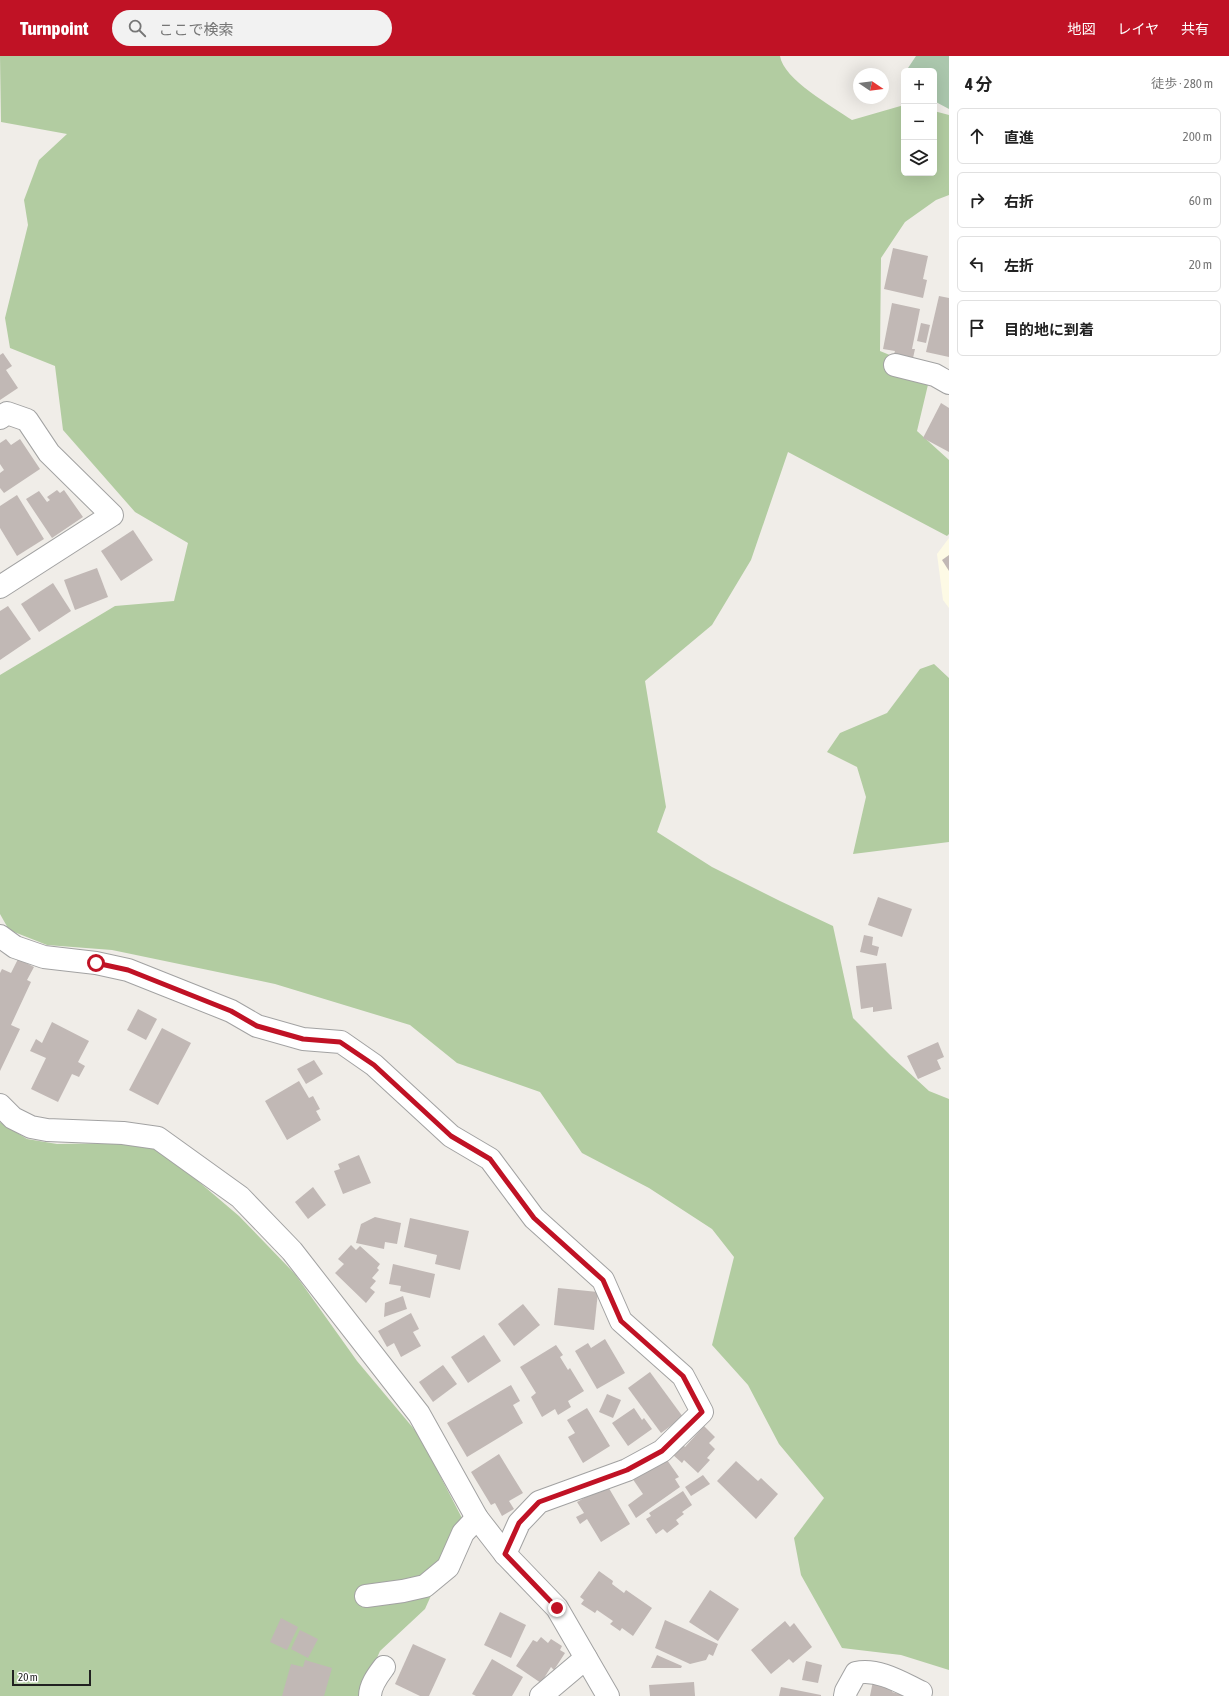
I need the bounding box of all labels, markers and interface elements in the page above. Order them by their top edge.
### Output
search box [112,10,392,46]
text: Turnpoint [20,17,88,39]
icon: search [126,17,148,39]
text: ここで検索 [158,21,233,38]
text: 地図 [1067,21,1095,37]
text: レイヤ [1117,21,1159,37]
text: 共有 [1181,21,1209,37]
north arrow [853,68,889,104]
map controls [901,68,937,176]
button: + [901,68,937,104]
text: 4 分 [965,74,992,94]
text: 徒歩 · 280 m [1151,76,1213,91]
button: − [901,104,937,140]
icon: ahead [966,125,988,147]
text: 直進 [1004,129,1034,146]
text: 200 m [1183,129,1212,144]
button: layers [901,140,937,176]
icon: right [966,189,988,211]
text: 右折 [1004,193,1034,210]
text: 60 m [1189,193,1212,208]
icon: left [966,253,988,275]
text: 左折 [1004,257,1034,274]
text: 20 m [1189,257,1212,272]
icon: arrive [966,317,988,339]
text: 目的地に到着 [1004,321,1094,338]
route start [87,954,105,972]
route end [548,1599,566,1617]
scale bar [12,1668,91,1687]
text: 20 m [18,1671,38,1683]

